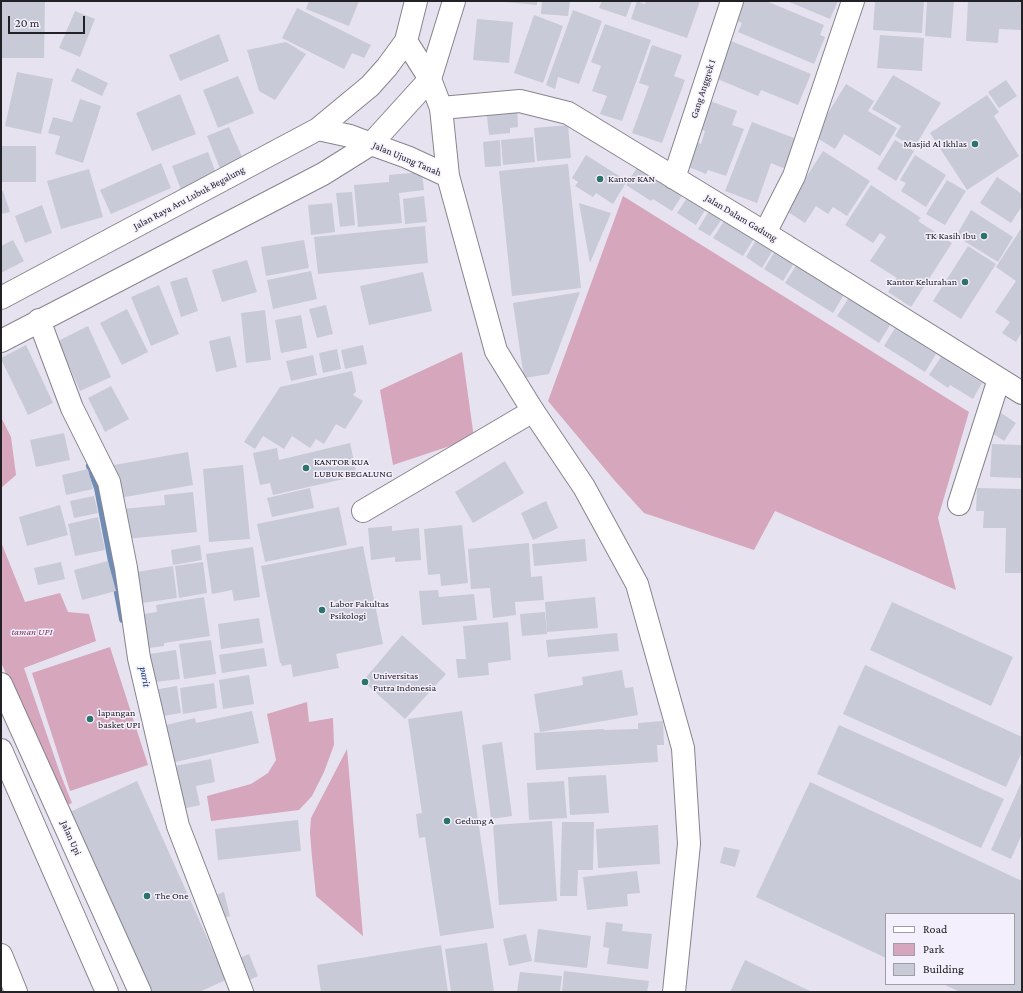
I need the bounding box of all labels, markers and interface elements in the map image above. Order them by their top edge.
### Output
scale bar [10,8,87,34]
text: 20 m [15,16,39,30]
street label: Gang Anggrek I [688,58,718,120]
place label: Masjid Al Ikhlas [903,138,967,150]
street label: Jalan Ujung Tanah [371,139,443,179]
marker: Masjid Al Ikhlas [970,139,980,149]
street label: Jalan Raya Aru Lubuk Begalung [131,164,247,232]
place label: Kantor KAN [608,173,655,185]
marker: Kantor KAN [595,174,605,184]
street label: Jalan Dalam Gadung [703,192,779,244]
place label: TK Kasih Ibu [925,230,976,242]
marker: TK Kasih Ibu [979,231,989,241]
place label: Kantor Kelurahan [886,276,957,288]
marker: Kantor Kelurahan [960,277,970,287]
place label: KANTOR KUA LUBUK BEGALUNG [314,456,392,480]
marker: KANTOR KUA LUBUK BEGALUNG [301,463,311,473]
place label: Labor Fakultas Psikologi [330,598,389,622]
marker: Labor Fakultas Psikologi [317,605,327,615]
park label: taman UPI [11,626,53,638]
water label: parit [137,666,153,688]
place label: Universitas Putra Indonesia [373,670,436,694]
marker: Universitas Putra Indonesia [360,677,370,687]
place label: lapangan basket UPI [98,707,141,730]
marker: lapangan basket UPI [85,714,95,724]
place label: Gedung A [455,815,494,827]
marker: Gedung A [442,816,452,826]
street label: Jalan Upi [58,819,84,857]
place label: The One [155,890,189,902]
marker: The One [142,891,152,901]
legend [885,913,1015,985]
text: Road [923,922,947,936]
text: Park [923,942,944,956]
text: Building [923,962,964,976]

